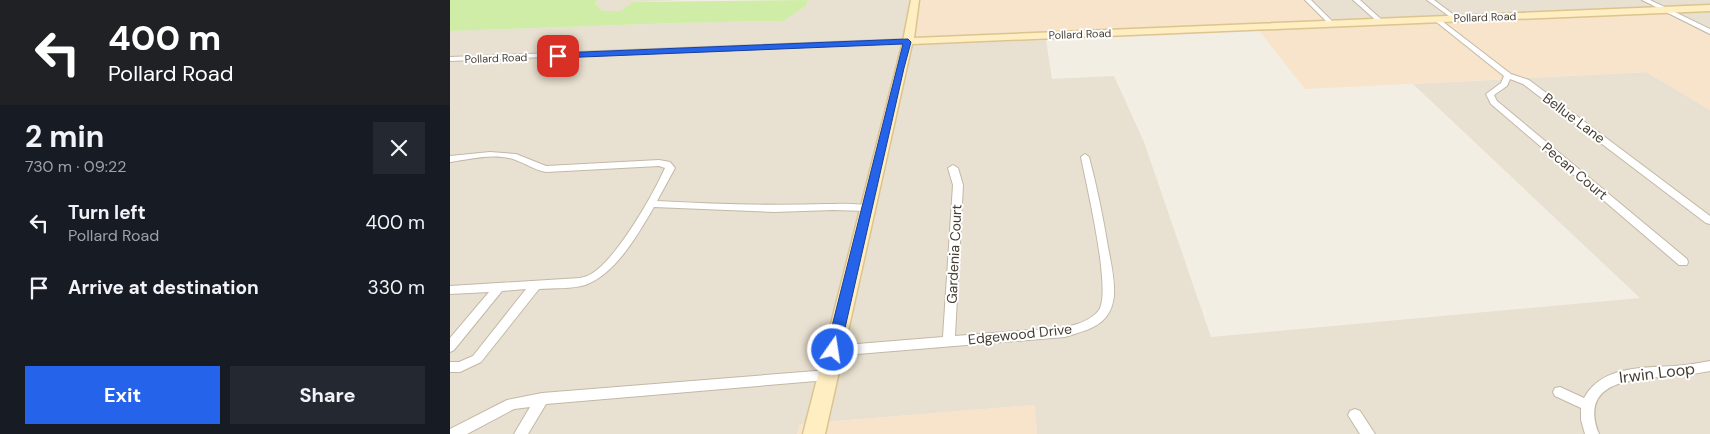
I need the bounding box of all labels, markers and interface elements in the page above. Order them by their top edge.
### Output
street label: Pollard Road [1453,9,1517,25]
text: 400 m [108,15,221,61]
icon: left [25,20,90,85]
street label: Pollard Road [1048,26,1112,42]
pin [537,35,579,77]
icon: arrive [544,42,572,70]
street label: Pollard Road [464,50,528,66]
text: Pollard Road [108,59,234,88]
street label: Bellue Lane [1539,89,1609,147]
text: 2 min [25,117,104,156]
button: close [373,122,425,174]
street label: Pecan Court [1539,138,1611,204]
text: 730 m · 09:22 [25,156,126,177]
text: Turn left [68,200,146,225]
street label: Gardenia Court [942,204,966,304]
icon: left [25,209,53,237]
text: 400 m [365,210,425,235]
text: Pollard Road [68,225,159,246]
icon: arrive [25,274,53,302]
text: Arrive at destination [68,275,259,300]
text: 330 m [368,275,425,300]
street label: Edgewood Drive [967,320,1073,348]
position arrow [806,323,858,375]
street label: Irwin Loop [1618,358,1696,388]
button: Exit [25,366,220,424]
button: Share [230,366,425,424]

